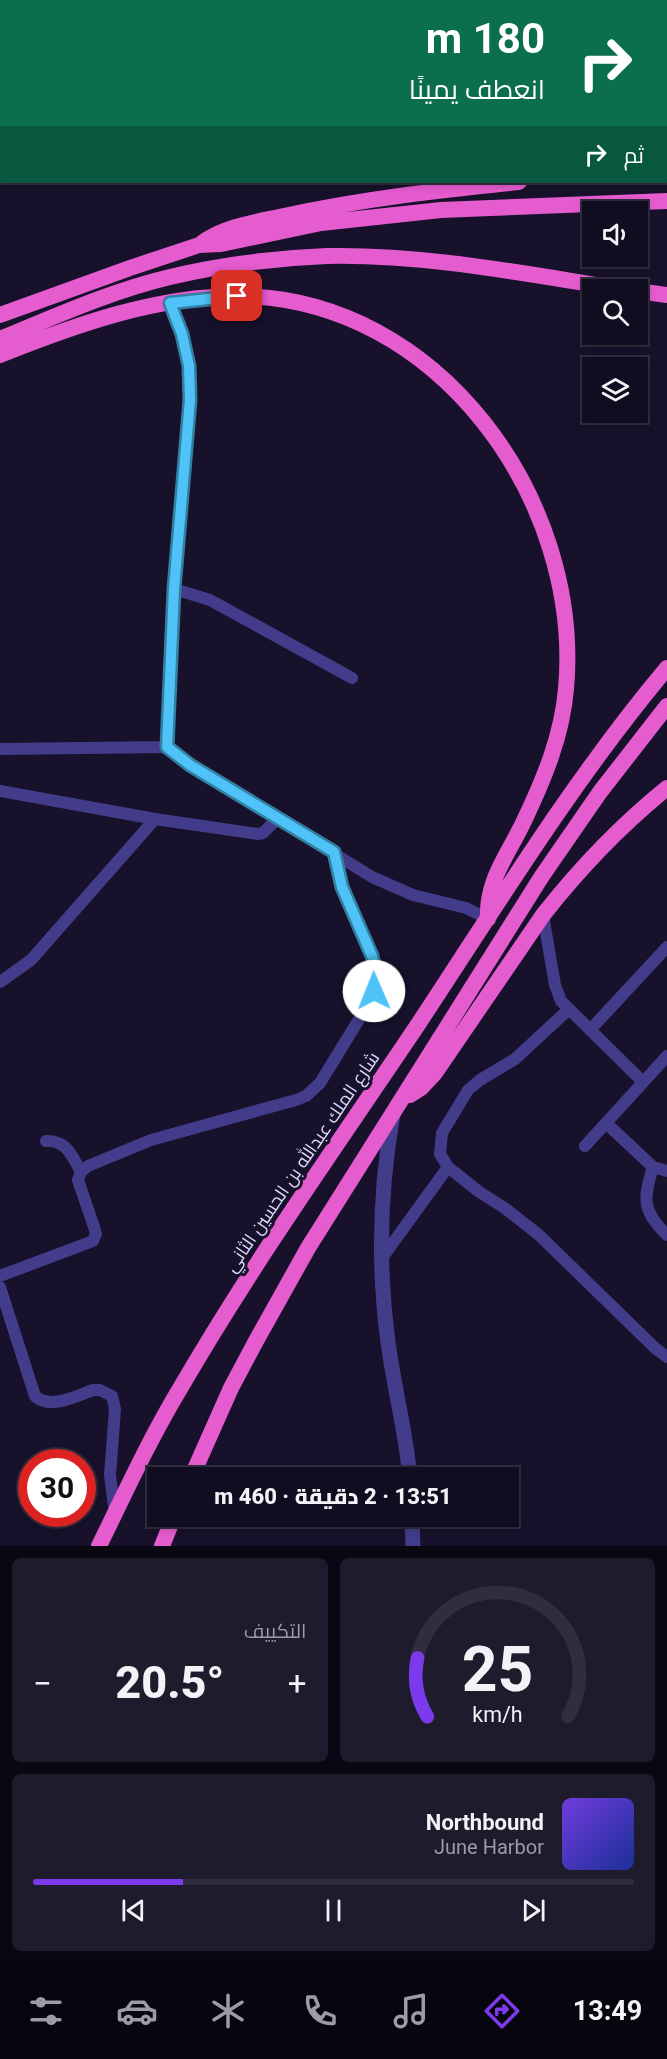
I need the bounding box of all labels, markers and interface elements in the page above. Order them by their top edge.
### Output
text: 180 m [426,14,545,63]
icon: right [566,24,644,102]
text: انعطف يمينًا [409,74,545,106]
icon: right [579,138,612,171]
text: ثم [624,143,644,168]
map controls [582,201,648,423]
button: sound [582,201,648,267]
pin [211,270,262,321]
icon: arrive [220,279,253,312]
button: search [582,279,648,345]
button: layers [582,357,648,423]
position arrow [342,959,406,1023]
street label: شارع الملك عبدالله بن الحسين الثاني [219,1047,387,1278]
speed limit sign: 30 [18,1449,96,1527]
text: 13:51 · 2 دقيقة · 460 m [214,1484,452,1509]
text: التكييف [244,1619,307,1643]
text: 25 [461,1633,533,1706]
text: 20.5° [115,1656,224,1709]
text: − [33,1664,52,1703]
text: + [288,1664,306,1703]
text: km/h [472,1702,522,1727]
text: Northbound [426,1810,544,1835]
text: June Harbor [434,1835,544,1859]
icon: previous [117,1894,150,1927]
icon: pause [317,1894,350,1927]
icon: next [517,1894,550,1927]
icon: filters [25,1990,67,2032]
icon: car [116,1990,158,2032]
icon: climate [207,1990,249,2032]
icon: phone [299,1990,341,2032]
icon: music [390,1990,432,2032]
icon: directions [481,1990,523,2032]
text: 13:49 [573,1995,642,2027]

